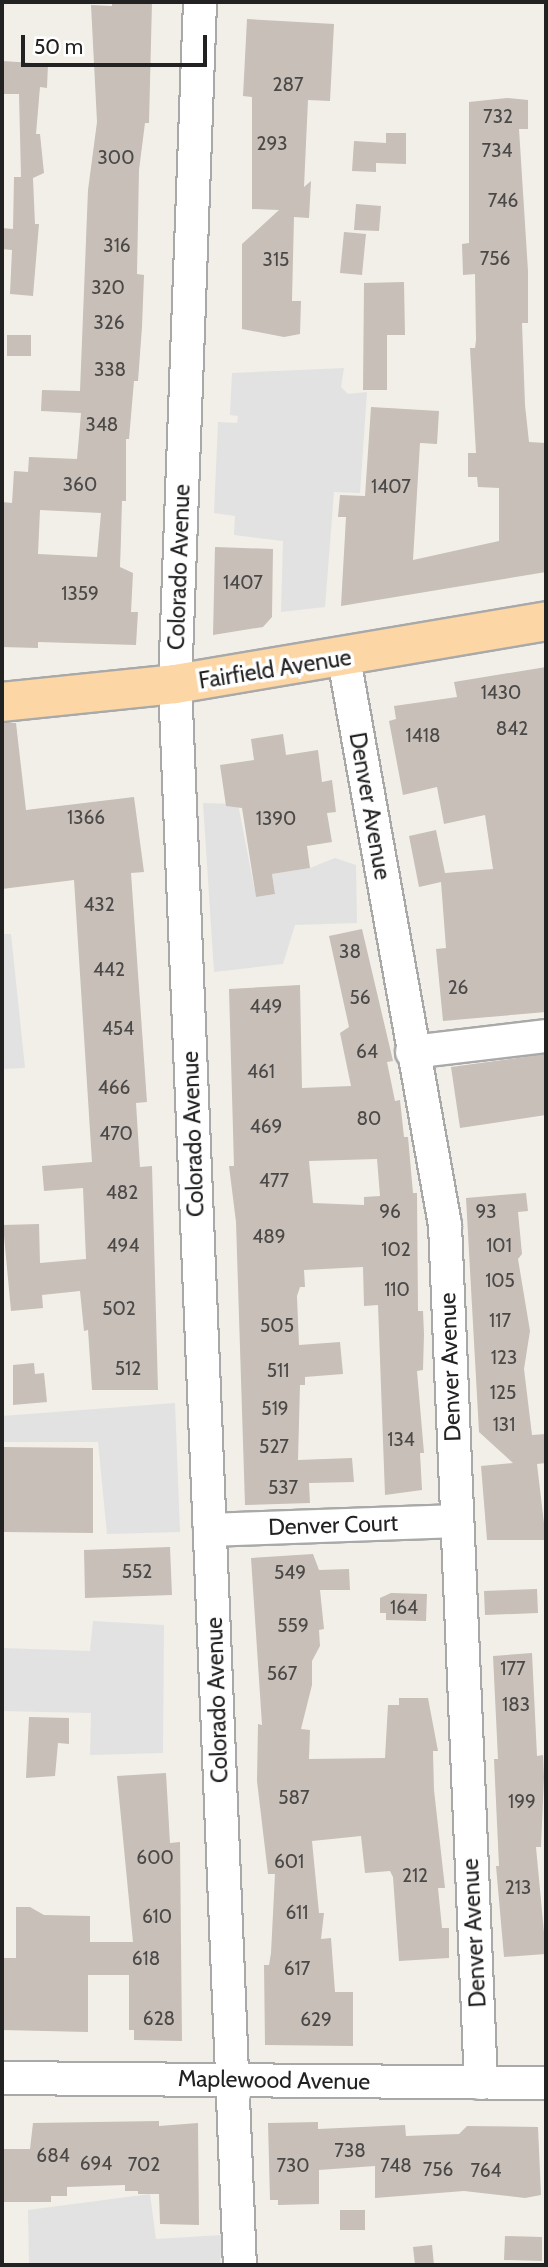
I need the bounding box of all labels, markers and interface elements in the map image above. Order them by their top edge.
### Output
scale bar [24,21,210,65]
text: 50 m [34,34,83,59]
house number: 287 [272,74,304,96]
house number: 732 [483,106,513,128]
house number: 293 [256,133,288,155]
house number: 734 [482,140,512,162]
house number: 300 [98,147,134,169]
house number: 746 [488,190,518,212]
house number: 316 [103,235,131,257]
house number: 756 [480,248,510,270]
house number: 315 [263,249,289,271]
house number: 320 [91,277,125,299]
house number: 326 [93,312,125,334]
house number: 338 [94,359,126,381]
house number: 348 [86,414,118,436]
house number: 360 [63,474,97,496]
house number: 1407 [371,476,411,498]
street label: Colorado Avenue [162,484,196,650]
house number: 1407 [223,572,263,594]
house number: 1359 [61,583,99,605]
street label: Fairfield Avenue [197,643,353,695]
house number: 1430 [481,682,521,704]
house number: 842 [496,718,528,740]
house number: 1418 [406,725,440,747]
street label: Denver Avenue [343,730,397,882]
house number: 1366 [67,807,105,829]
house number: 1390 [256,808,296,830]
house number: 432 [83,894,115,916]
house number: 38 [339,941,361,963]
house number: 442 [93,959,125,981]
house number: 26 [448,977,468,999]
house number: 56 [349,987,371,1009]
house number: 449 [250,996,282,1018]
house number: 454 [102,1018,134,1040]
house number: 64 [356,1041,378,1063]
street label: Colorado Avenue [176,1051,210,1217]
house number: 461 [247,1061,275,1083]
house number: 466 [98,1077,130,1099]
house number: 80 [357,1108,381,1130]
house number: 469 [250,1116,282,1138]
house number: 470 [99,1123,133,1145]
house number: 477 [259,1170,289,1192]
house number: 482 [106,1182,138,1204]
house number: 96 [379,1201,401,1223]
house number: 93 [475,1201,497,1223]
house number: 489 [252,1226,286,1248]
house number: 494 [107,1235,139,1257]
house number: 101 [486,1235,512,1257]
house number: 102 [381,1239,411,1261]
house number: 105 [485,1270,515,1292]
house number: 110 [384,1279,410,1301]
street label: Denver Avenue [434,1292,466,1442]
house number: 502 [102,1298,136,1320]
house number: 117 [489,1310,511,1332]
house number: 505 [260,1315,294,1337]
house number: 123 [491,1347,517,1369]
house number: 512 [115,1358,141,1380]
house number: 511 [267,1360,289,1382]
house number: 125 [490,1382,516,1404]
house number: 519 [261,1398,289,1420]
house number: 131 [493,1414,515,1436]
house number: 134 [387,1429,415,1451]
house number: 527 [259,1436,289,1458]
house number: 537 [268,1477,298,1499]
street label: Denver Court [268,1509,398,1541]
house number: 552 [122,1561,152,1583]
house number: 549 [274,1562,306,1584]
house number: 164 [390,1597,418,1619]
house number: 559 [277,1615,309,1637]
street label: Colorado Avenue [200,1617,234,1783]
house number: 177 [500,1658,526,1680]
house number: 567 [267,1663,297,1685]
house number: 183 [502,1694,530,1716]
house number: 587 [278,1787,310,1809]
house number: 199 [508,1791,536,1813]
house number: 600 [136,1847,174,1869]
house number: 601 [274,1851,304,1873]
street label: Denver Avenue [456,1858,492,2008]
house number: 212 [402,1865,428,1887]
house number: 213 [505,1877,531,1899]
house number: 611 [285,1902,309,1924]
house number: 610 [142,1906,172,1928]
house number: 618 [132,1948,160,1970]
house number: 617 [284,1958,310,1980]
house number: 628 [143,2008,175,2030]
house number: 629 [300,2009,332,2031]
street label: Maplewood Avenue [178,2065,370,2095]
house number: 738 [334,2140,366,2162]
house number: 684 [36,2145,70,2167]
house number: 694 [80,2153,112,2175]
house number: 702 [128,2154,160,2176]
house number: 730 [276,2155,310,2177]
house number: 748 [380,2155,412,2177]
house number: 756 [423,2159,453,2181]
house number: 764 [471,2160,501,2182]

